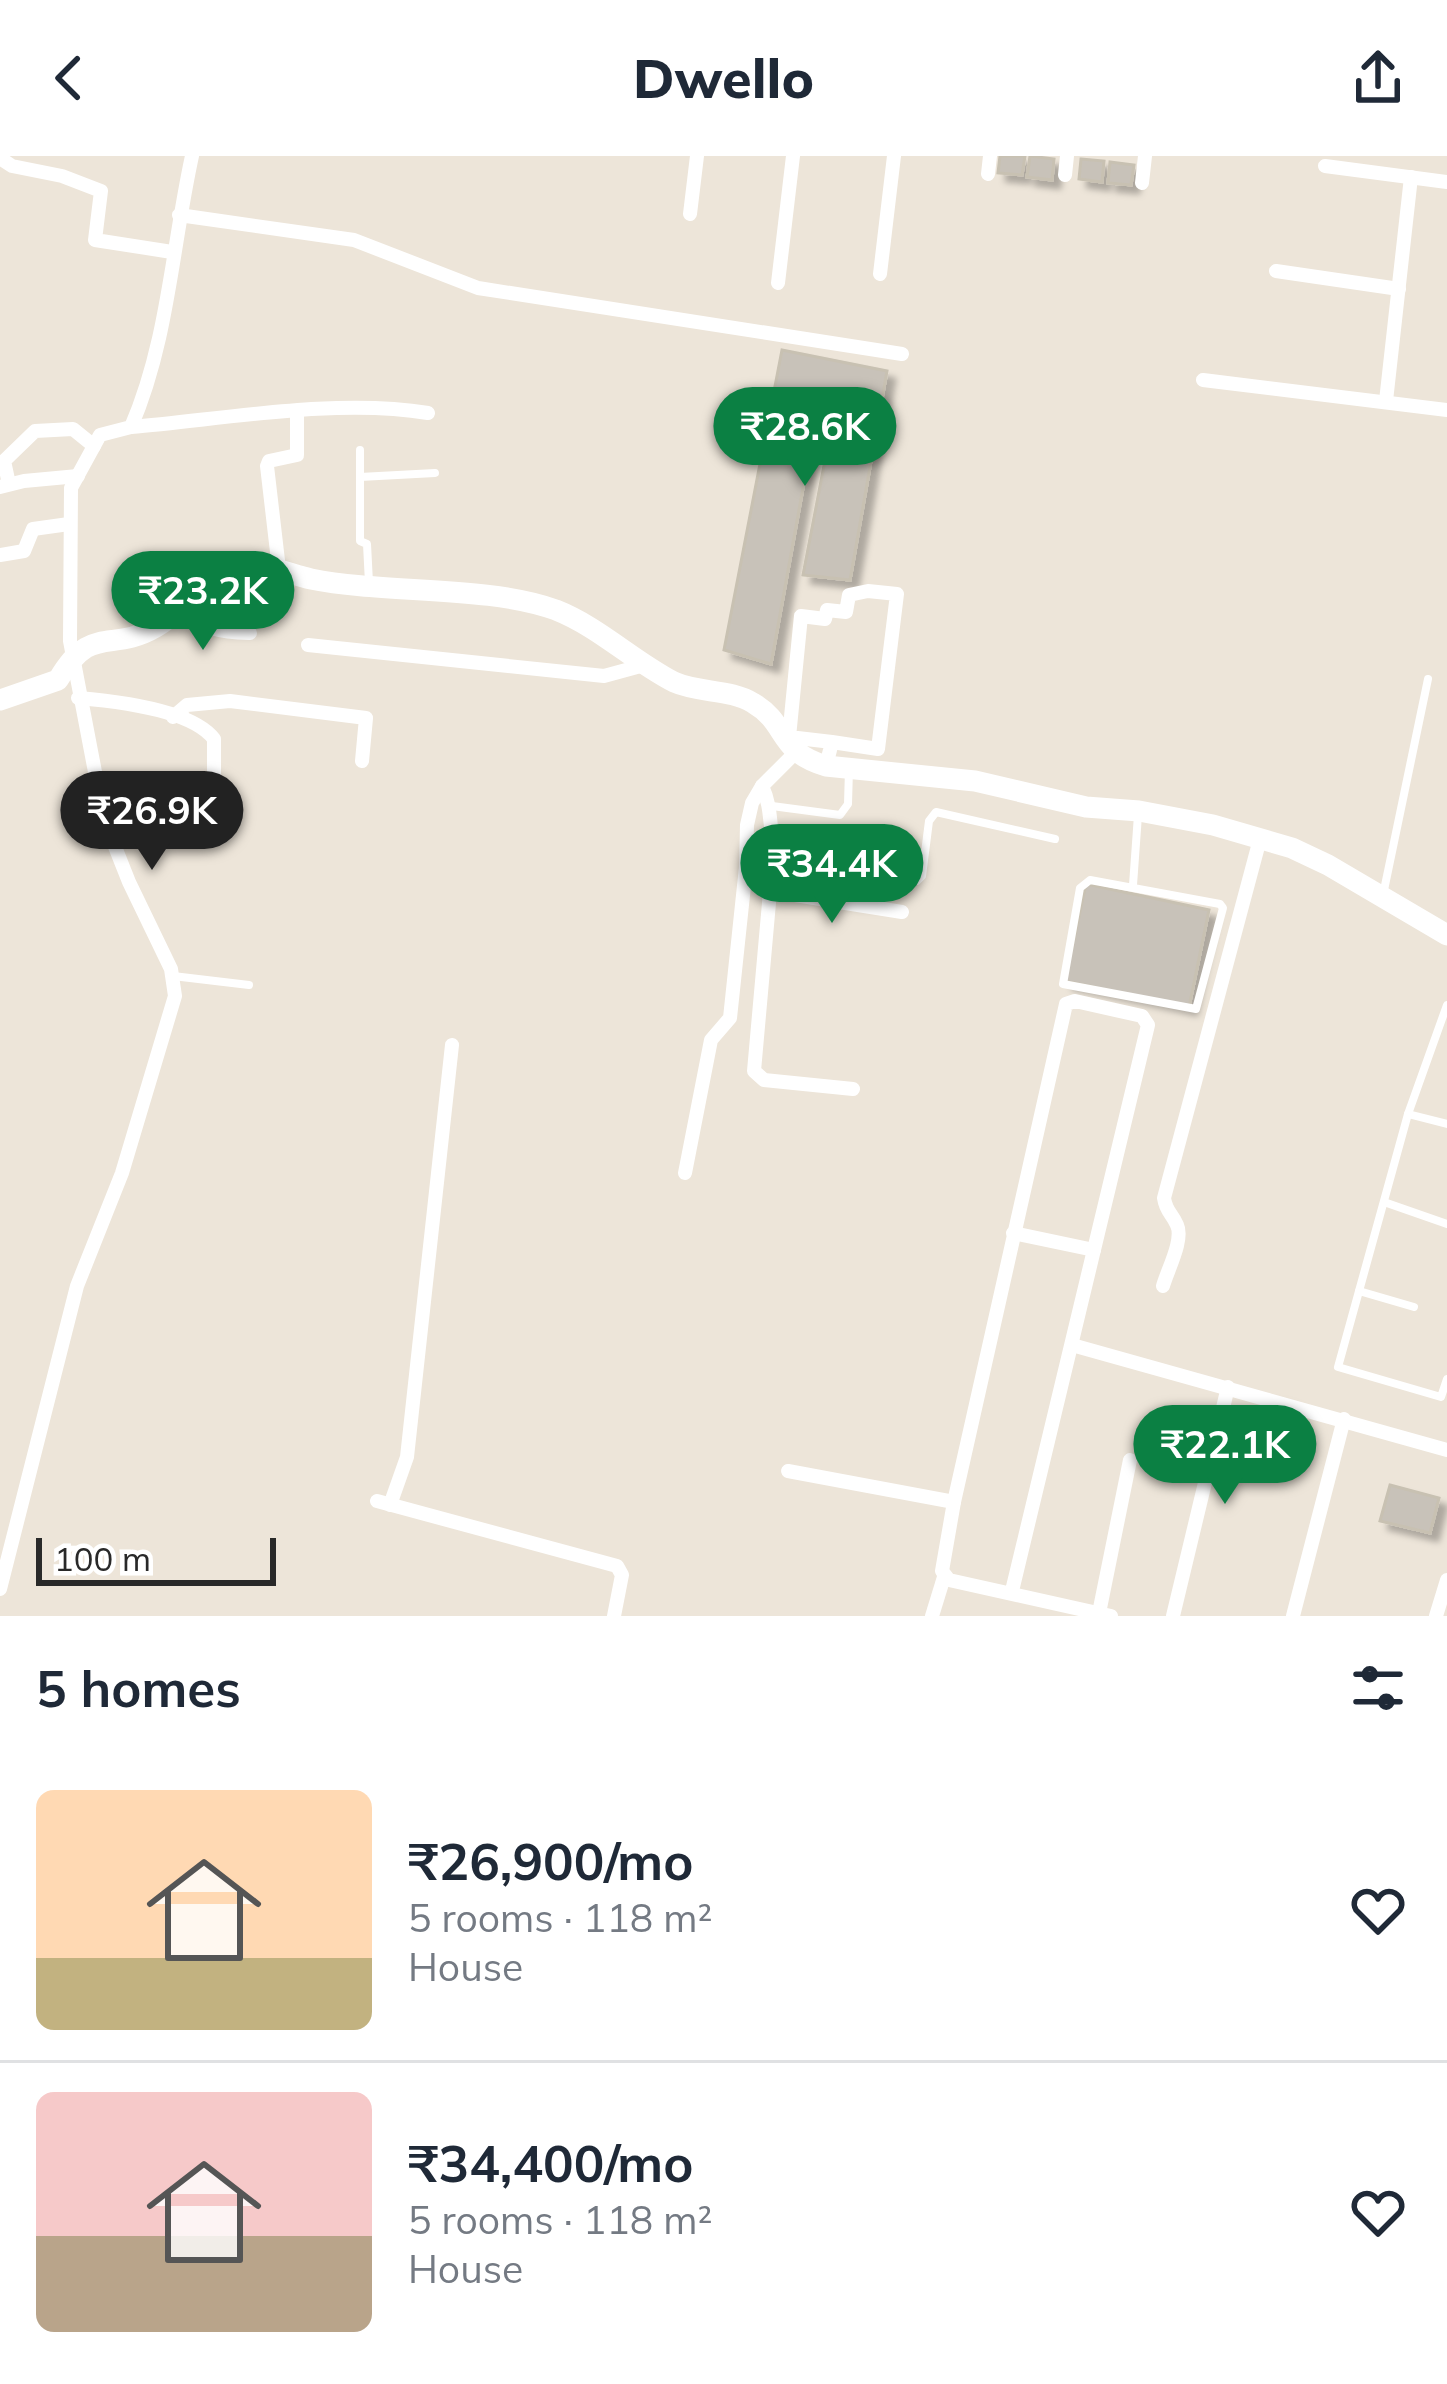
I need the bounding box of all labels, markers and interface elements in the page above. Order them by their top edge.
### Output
text: Dwello [633,44,814,112]
icon: back [36,45,102,111]
icon: share [1345,45,1411,111]
pin: ₹28.6K [707,387,903,489]
text: ₹28.6K [740,401,870,450]
pin: ₹23.2K [105,551,301,653]
text: ₹23.2K [138,565,268,614]
pin: ₹26.9K [54,771,250,873]
text: ₹26.9K [87,785,217,834]
pin: ₹34.4K [734,824,930,926]
text: ₹34.4K [767,838,897,887]
pin: ₹22.1K [1127,1405,1323,1507]
text: ₹22.1K [1160,1419,1290,1468]
scale bar [36,1532,276,1585]
text: 100 m [54,1538,151,1579]
icon: filters [1345,1655,1411,1721]
text: 5 homes [36,1656,241,1720]
text: ₹26,900/mo [408,1829,693,1893]
icon: home [132,1838,276,1982]
icon: heart [1345,1877,1411,1943]
text: 5 rooms · 118 m² [408,1893,712,1942]
text: House [408,1942,523,1991]
text: ₹34,400/mo [408,2131,693,2195]
icon: home [132,2140,276,2284]
icon: heart [1345,2179,1411,2245]
text: 5 rooms · 118 m² [408,2195,712,2244]
text: House [408,2244,523,2293]

